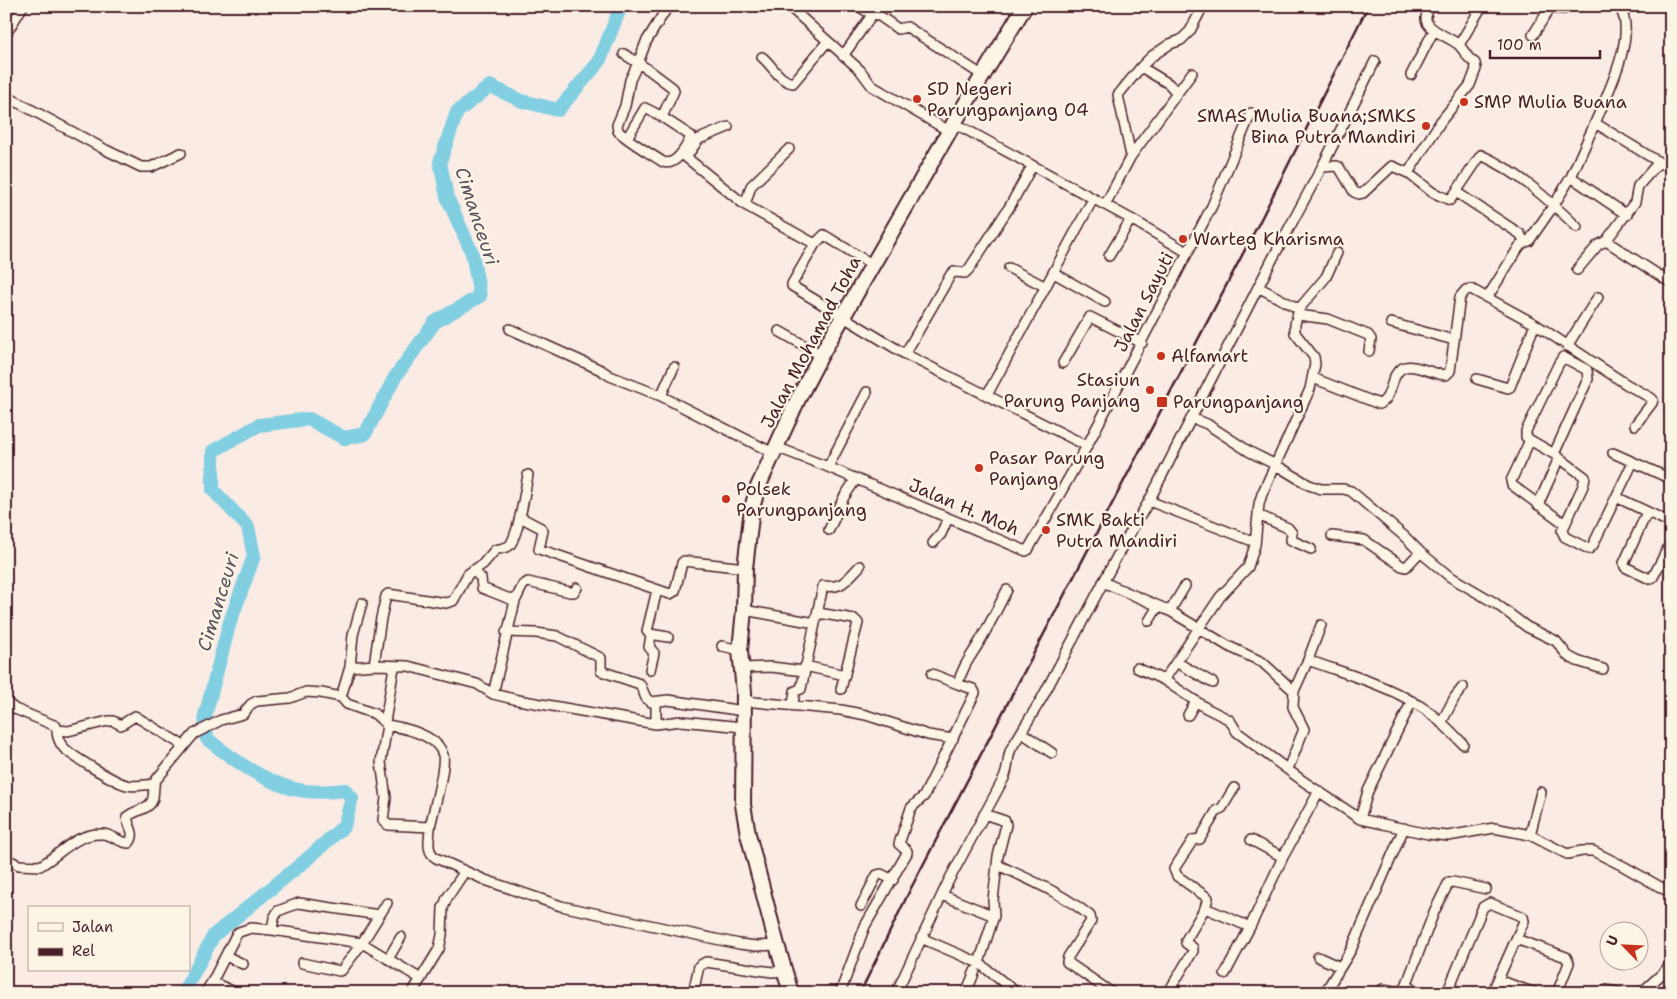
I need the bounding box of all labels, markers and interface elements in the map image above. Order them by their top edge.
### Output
scale bar [1490,28,1600,60]
text: 100 m [1497,35,1542,55]
place label: SD Negeri Parungpanjang 04 [927,77,1088,122]
place label: SMP Mulia Buana [1474,90,1627,114]
marker: SD Negeri Parungpanjang 04 [911,93,923,105]
marker: SMP Mulia Buana [1458,96,1470,108]
place label: SMAS Mulia Buana;SMKS Bina Putra Mandiri [1197,104,1416,149]
marker: SMAS Mulia Buana;SMKS Bina Putra Mandiri [1420,120,1432,132]
water label: Cimanceuri [449,164,505,269]
place label: Warteg Kharisma [1193,227,1344,251]
marker: Warteg Kharisma [1177,233,1189,245]
street label: Jalan Sayuti [1108,248,1180,356]
street label: Jalan Mohamad Toha [755,252,867,432]
place label: Alfamart [1171,344,1249,368]
marker: Alfamart [1155,350,1167,362]
place label: Stasiun Parung Panjang [1004,368,1140,413]
marker: Stasiun Parung Panjang [1144,384,1156,396]
place label: Parungpanjang [1173,390,1304,414]
marker: Parungpanjang [1155,395,1169,409]
place label: Pasar Parung Panjang [989,446,1105,491]
marker: Pasar Parung Panjang [973,462,985,474]
street label: Jalan H. Moh [905,473,1023,541]
place label: Polsek Parungpanjang [736,477,867,522]
marker: Polsek Parungpanjang [720,493,732,505]
place label: SMK Bakti Putra Mandiri [1056,508,1177,553]
marker: SMK Bakti Putra Mandiri [1040,524,1052,536]
water label: Cimanceuri [191,549,245,654]
legend [28,906,190,972]
text: Jalan [72,917,113,937]
north arrow [1600,922,1650,972]
text: U [1602,933,1622,949]
text: Rel [72,941,95,961]

